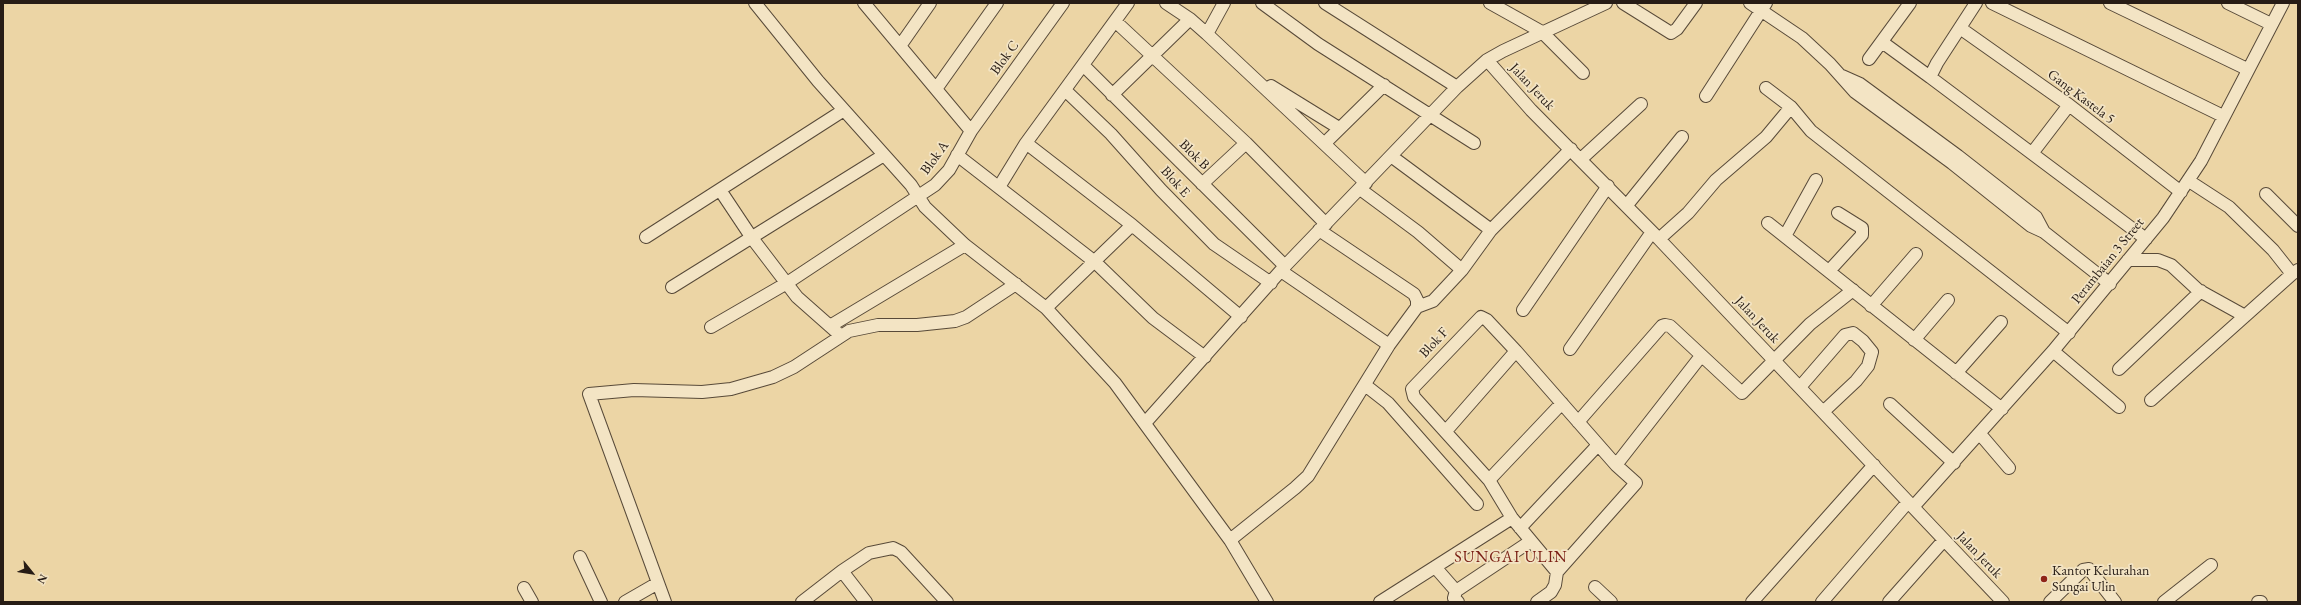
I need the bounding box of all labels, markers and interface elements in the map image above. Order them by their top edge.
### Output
street label: Blok C [987,38,1023,78]
street label: Jalan Jeruk [1506,60,1558,114]
street label: Gang Kastela 5 [2044,66,2118,128]
street label: Blok B [1175,136,1213,174]
street label: Blok A [917,138,953,178]
street label: Blok E [1157,163,1193,201]
street label: Perambaian 3 Street [2068,215,2148,307]
street label: Jalan Jeruk [1731,293,1783,347]
street label: Blok F [1416,325,1452,361]
street label: Jalan Jeruk [1953,528,2005,582]
district label: SUNGAI ULIN [1454,548,1568,568]
north arrow [12,553,52,593]
place label: Kantor Kelurahan Sungai Ulin [2052,563,2149,596]
text: N [34,572,51,586]
marker: Kantor Kelurahan Sungai Ulin [2039,574,2049,584]

